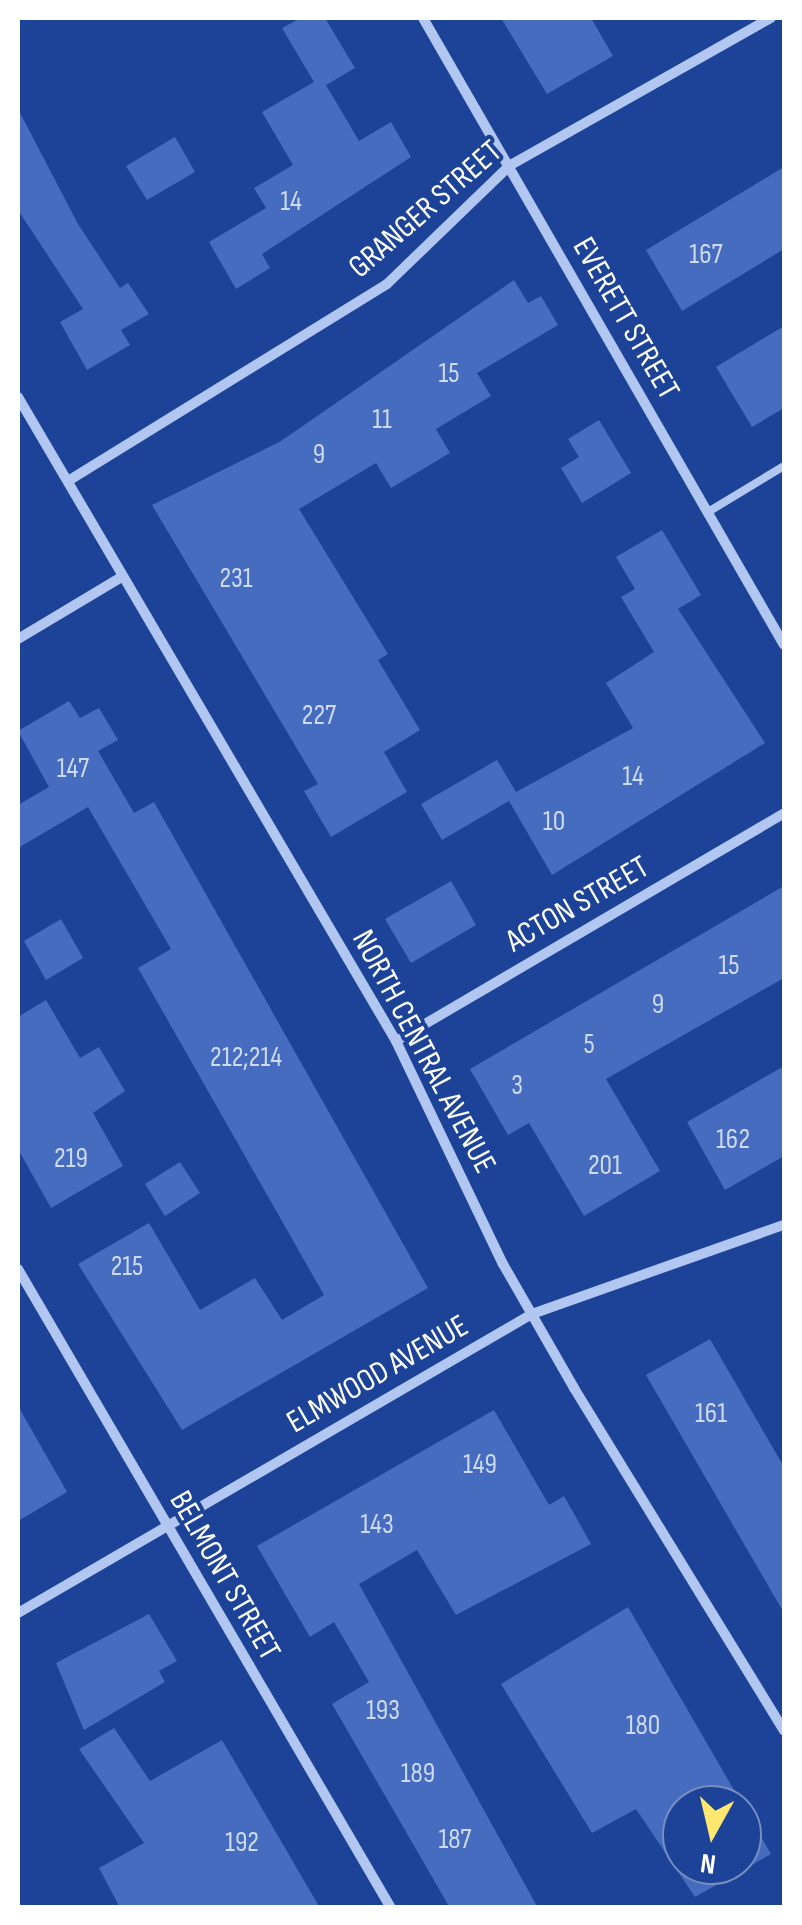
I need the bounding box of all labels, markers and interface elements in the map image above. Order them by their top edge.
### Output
street label: GRANGER STREET [342,133,510,287]
house number: 14 [280,185,302,219]
street label: EVERETT STREET [563,231,687,407]
house number: 167 [689,238,723,272]
house number: 15 [438,357,460,391]
house number: 11 [372,403,392,437]
house number: 9 [313,438,325,472]
house number: 231 [219,562,253,596]
house number: 227 [302,699,336,733]
house number: 147 [57,752,89,786]
house number: 14 [622,760,644,794]
house number: 10 [543,805,565,839]
street label: ACTON STREET [500,849,656,961]
street label: NORTH CENTRAL AVENUE [343,924,503,1180]
house number: 15 [718,949,740,983]
house number: 9 [652,988,664,1022]
house number: 5 [583,1028,595,1062]
house number: 212;214 [210,1041,282,1075]
house number: 3 [511,1069,523,1103]
house number: 162 [716,1123,750,1157]
house number: 219 [54,1142,88,1176]
house number: 201 [588,1149,622,1183]
house number: 215 [111,1250,143,1284]
street label: ELMWOOD AVENUE [281,1308,475,1442]
house number: 161 [695,1397,727,1431]
house number: 149 [463,1448,497,1482]
street label: BELMONT STREET [160,1485,288,1667]
house number: 143 [360,1508,394,1542]
house number: 193 [366,1694,400,1728]
house number: 180 [626,1709,660,1743]
house number: 189 [401,1757,435,1791]
north arrow [662,1785,762,1885]
house number: 187 [438,1823,472,1857]
house number: 192 [225,1826,259,1860]
text: N [698,1846,718,1881]

